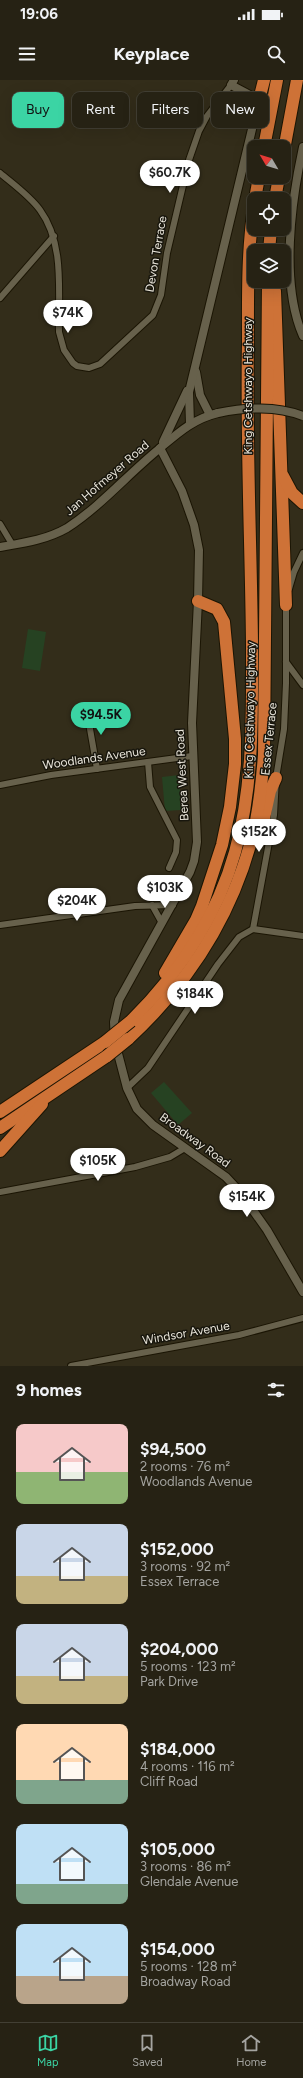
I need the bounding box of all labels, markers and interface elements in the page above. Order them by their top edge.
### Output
text: 19:06 [20,5,58,23]
icon: menu [16,43,38,65]
text: Keyplace [113,43,190,65]
icon: search [265,43,287,65]
chip: Buy [12,92,64,128]
chip: Rent [72,92,129,128]
chip: Filters [137,92,203,128]
chip: New [211,92,269,128]
north arrow [247,140,291,184]
map controls [247,140,291,288]
pin: $60.7K [137,160,203,194]
text: $60.7K [149,165,191,180]
button: locate [247,192,291,236]
street label: Devon Terrace [142,214,170,293]
button: layers [247,244,291,288]
pin: $74K [44,300,92,334]
text: $74K [52,305,84,320]
street label: King Cetshwayo Highway [241,317,255,455]
street label: Jan Hofmeyer Road [62,438,152,518]
street label: King Cetshwayo Highway [242,641,258,779]
street label: Essex Terrace [258,701,280,776]
pin: $94.5K [68,702,134,736]
text: $94.5K [80,707,122,722]
street label: Berea West Road [173,729,191,821]
street label: Woodlands Avenue [42,744,147,772]
pin: $152K [231,819,287,853]
text: $152K [241,824,277,839]
pin: $103K [137,875,193,909]
text: $103K [147,880,184,895]
pin: $204K [49,888,105,922]
text: $204K [57,893,97,908]
pin: $184K [167,981,223,1015]
text: $184K [176,986,214,1001]
street label: Broadway Road [157,1110,233,1170]
pin: $105K [70,1148,126,1182]
text: $105K [79,1153,117,1168]
pin: $154K [219,1184,275,1218]
text: $154K [228,1189,266,1204]
street label: Windsor Avenue [141,1318,231,1348]
icon: filters [265,1379,287,1401]
text: 9 homes [16,1380,82,1400]
text: $94,500 [140,1439,206,1459]
icon: home [48,1440,96,1488]
text: 2 rooms · 76 m² [140,1459,230,1474]
text: Woodlands Avenue [140,1474,252,1489]
text: $152,000 [140,1539,214,1559]
icon: home [48,1540,96,1588]
text: 3 rooms · 92 m² [140,1559,230,1574]
text: Essex Terrace [140,1574,219,1589]
text: $204,000 [140,1639,218,1659]
icon: home [48,1640,96,1688]
text: 5 rooms · 123 m² [140,1659,236,1674]
text: Park Drive [140,1674,198,1689]
text: $184,000 [140,1739,215,1759]
icon: home [48,1740,96,1788]
text: 4 rooms · 116 m² [140,1759,235,1774]
text: Cliff Road [140,1774,198,1789]
text: $105,000 [140,1839,215,1859]
icon: home [48,1840,96,1888]
text: 3 rooms · 86 m² [140,1859,231,1874]
text: Glendale Avenue [140,1874,238,1889]
text: $154,000 [140,1939,215,1959]
icon: home [48,1940,96,1988]
text: 5 rooms · 128 m² [140,1959,237,1974]
text: Broadway Road [140,1974,231,1989]
tab: Map [37,2032,59,2069]
tab: Saved [132,2032,163,2069]
tab: Home [236,2032,266,2069]

